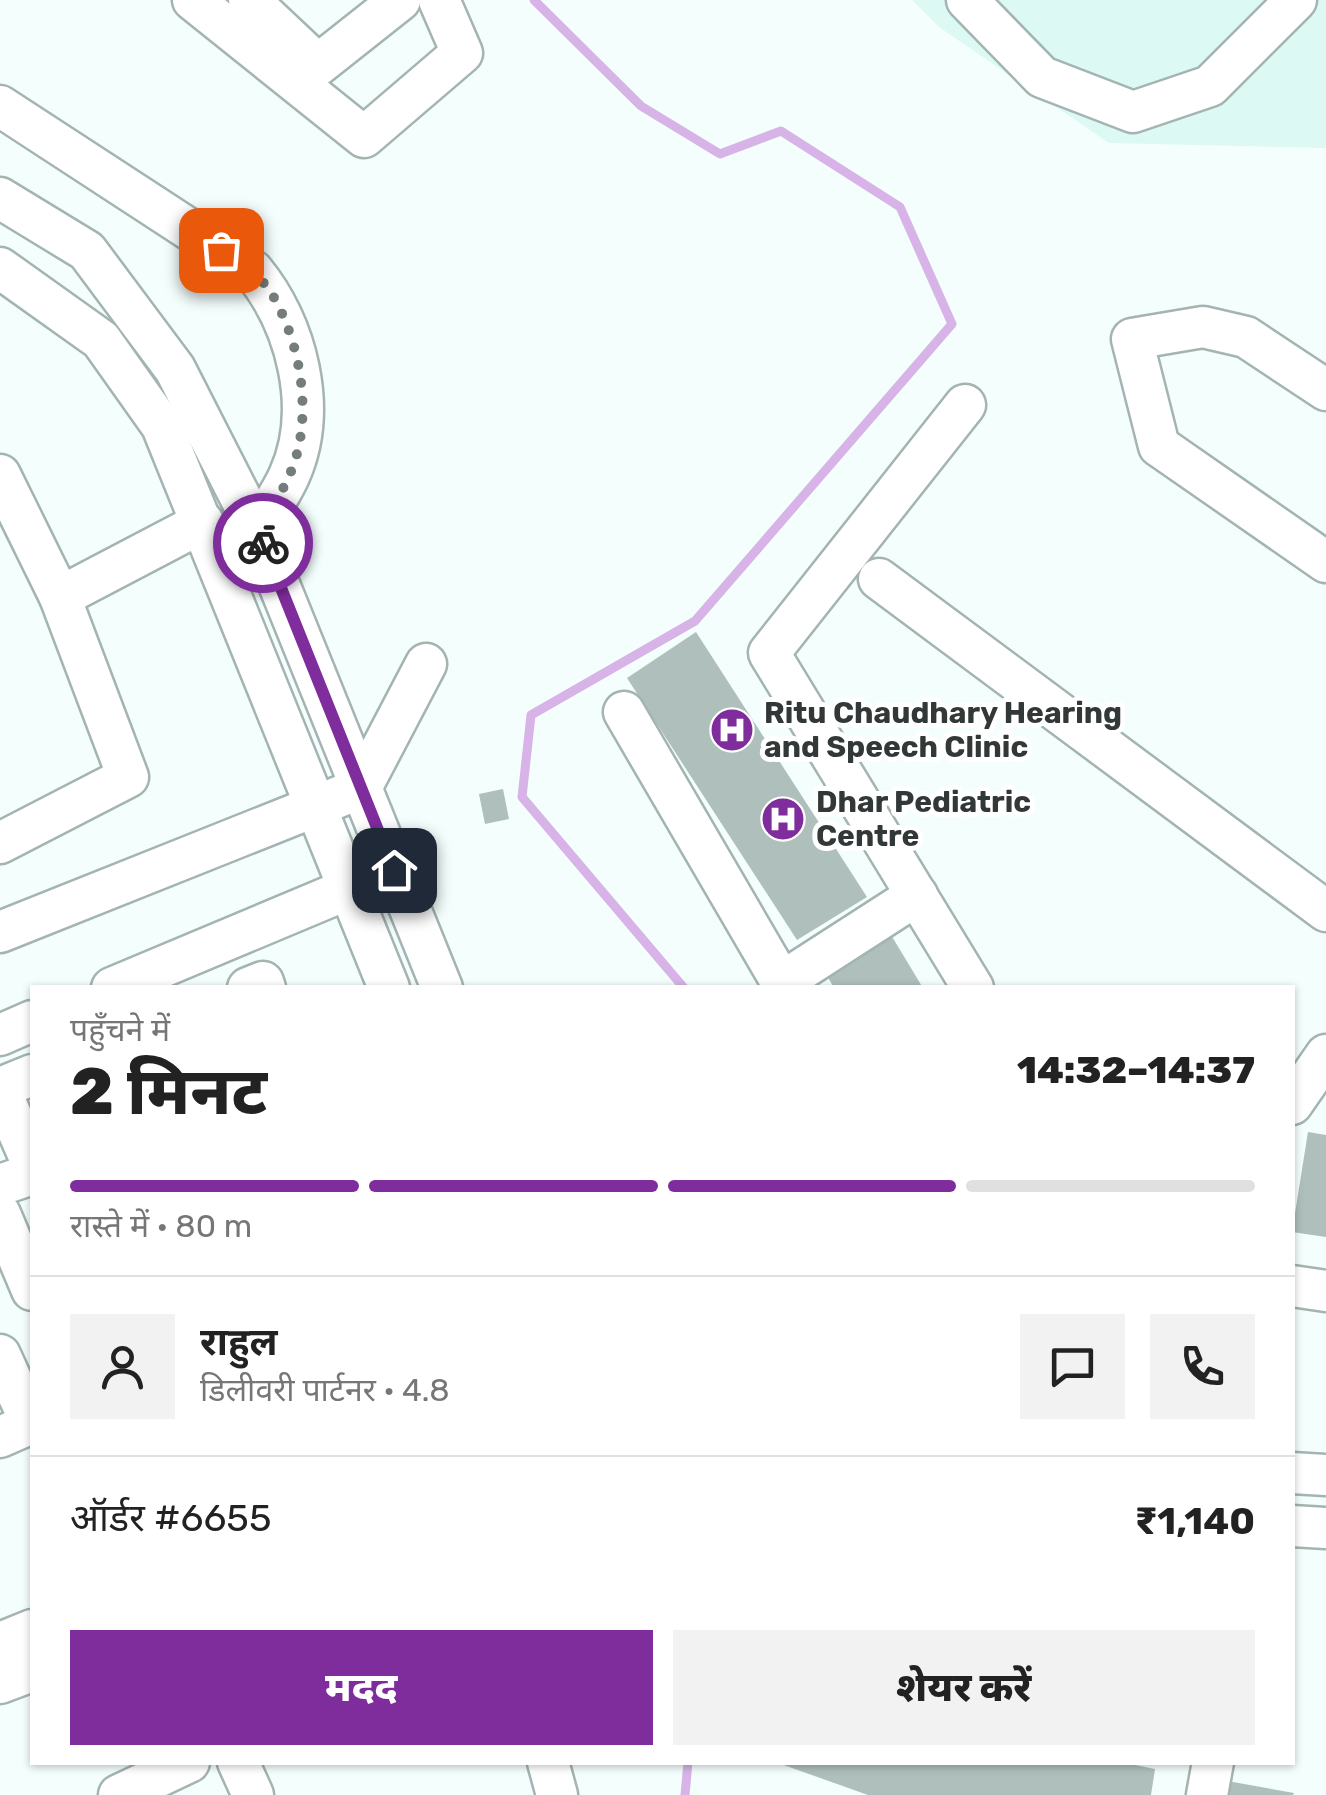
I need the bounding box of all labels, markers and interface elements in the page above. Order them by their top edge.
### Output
pin [179,208,264,293]
icon: bag [194,223,249,278]
courier [213,493,313,593]
icon: bike [236,516,291,571]
place label: Ritu Chaudhary Hearing and Speech Clinic [764,695,1122,765]
hospital icon: Ritu Chaudhary Hearing and Speech Clinic [709,707,755,753]
place label: Dhar Pediatric Centre [816,784,1031,854]
hospital icon: Dhar Pediatric Centre [760,796,806,842]
pin [352,828,437,913]
icon: home [367,843,422,898]
text: पहुँचने में [70,1011,170,1049]
text: 14:32–14:37 [1017,1047,1255,1093]
text: 2 मिनट [70,1053,267,1130]
text: रास्ते में · 80 m [70,1207,252,1245]
button: person [70,1314,175,1419]
button: chat [1020,1314,1125,1419]
button: phone [1150,1314,1255,1419]
text: राहुल [200,1319,277,1365]
text: डिलीवरी पार्टनर · 4.8 [200,1371,450,1409]
text: ऑर्डर #6655 [70,1495,272,1541]
text: ₹1,140 [1135,1498,1255,1544]
button: मदद [70,1630,653,1745]
button: शेयर करें [673,1630,1255,1745]

